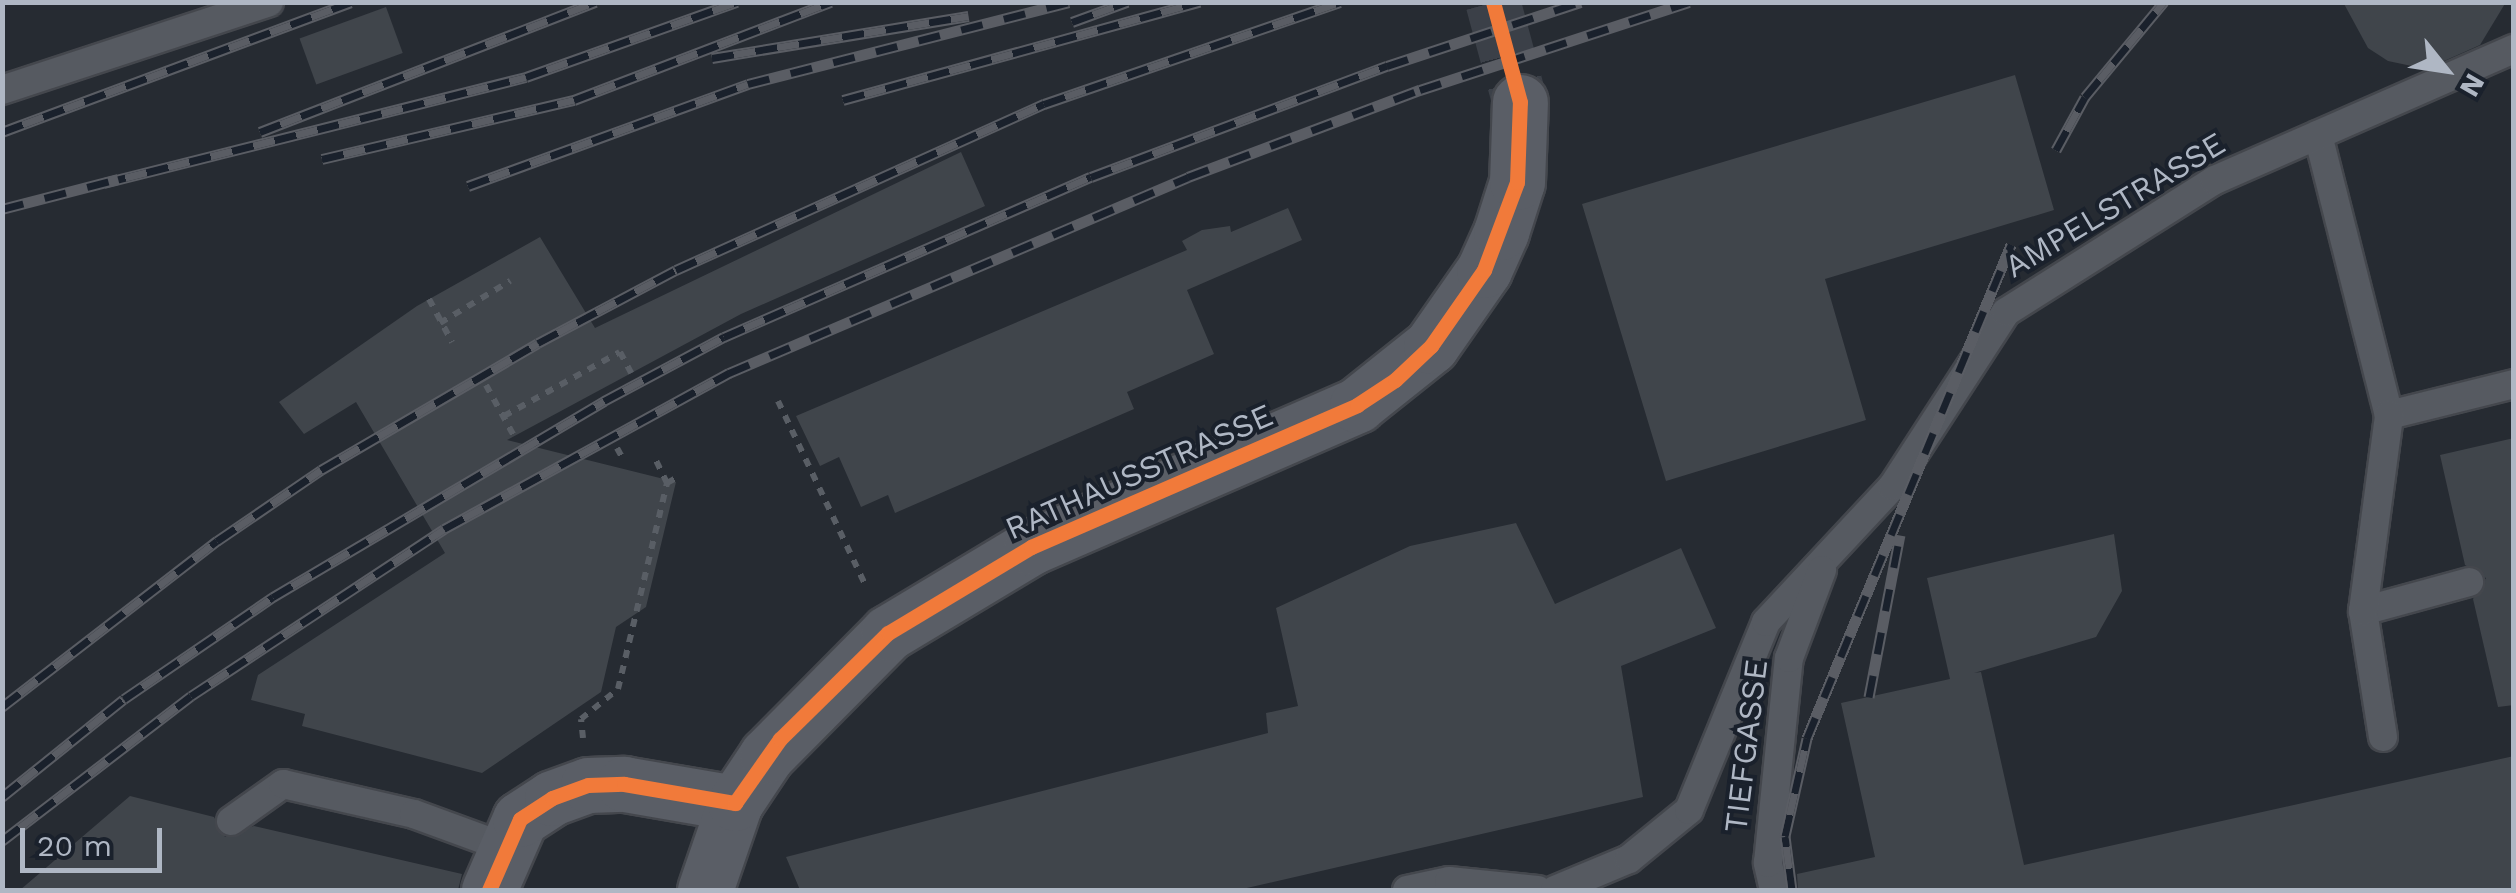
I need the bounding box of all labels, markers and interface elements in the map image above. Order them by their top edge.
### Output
north arrow [2396,20,2496,120]
text: N [2453,68,2492,102]
street label: AMPELSTRASSE [1998,124,2232,286]
street label: RATHAUSSTRASSE [999,396,1279,548]
street label: TIEFGASSE [1716,657,1776,835]
scale bar [25,808,168,870]
text: 20 m [37,828,112,863]

